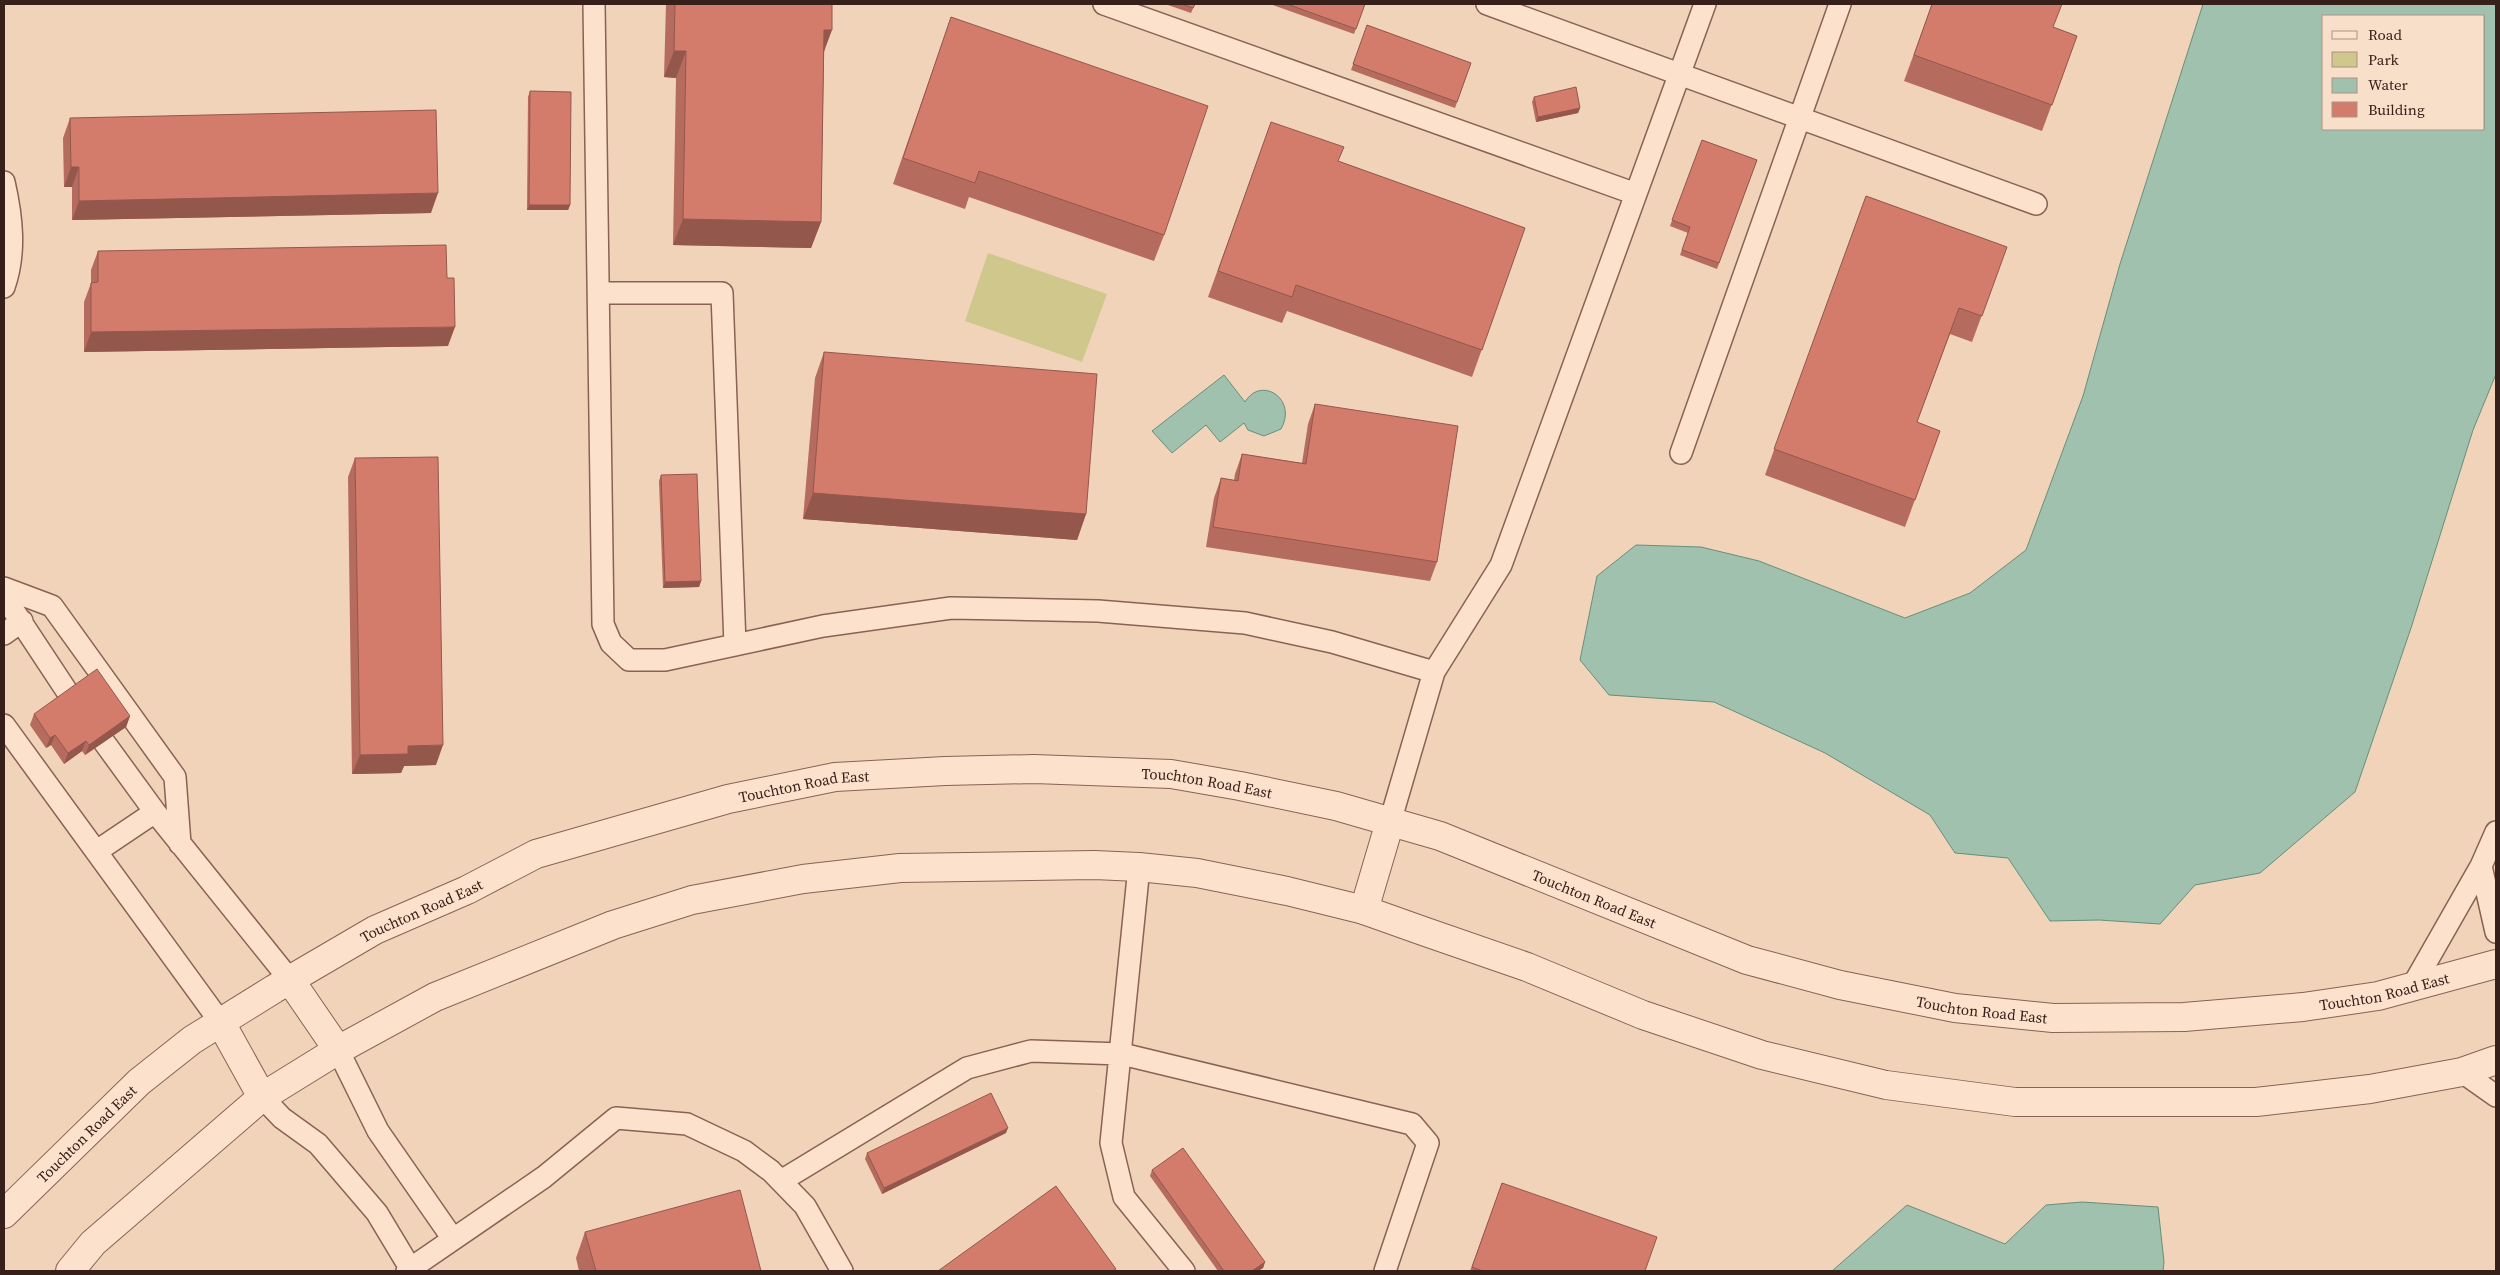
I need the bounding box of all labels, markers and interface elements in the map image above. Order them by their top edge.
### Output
legend [2322,15,2485,130]
text: Road [2368,24,2402,45]
text: Park [2368,49,2400,70]
text: Water [2368,74,2409,95]
text: Building [2368,99,2425,120]
street label: Touchton Road East [1141,762,1274,803]
street label: Touchton Road East [737,765,870,807]
street label: Touchton Road East [1529,864,1660,933]
street label: Touchton Road East [356,873,486,947]
street label: Touchton Road East [2318,967,2451,1015]
street label: Touchton Road East [1914,990,2048,1028]
street label: Touchton Road East [32,1080,141,1187]

